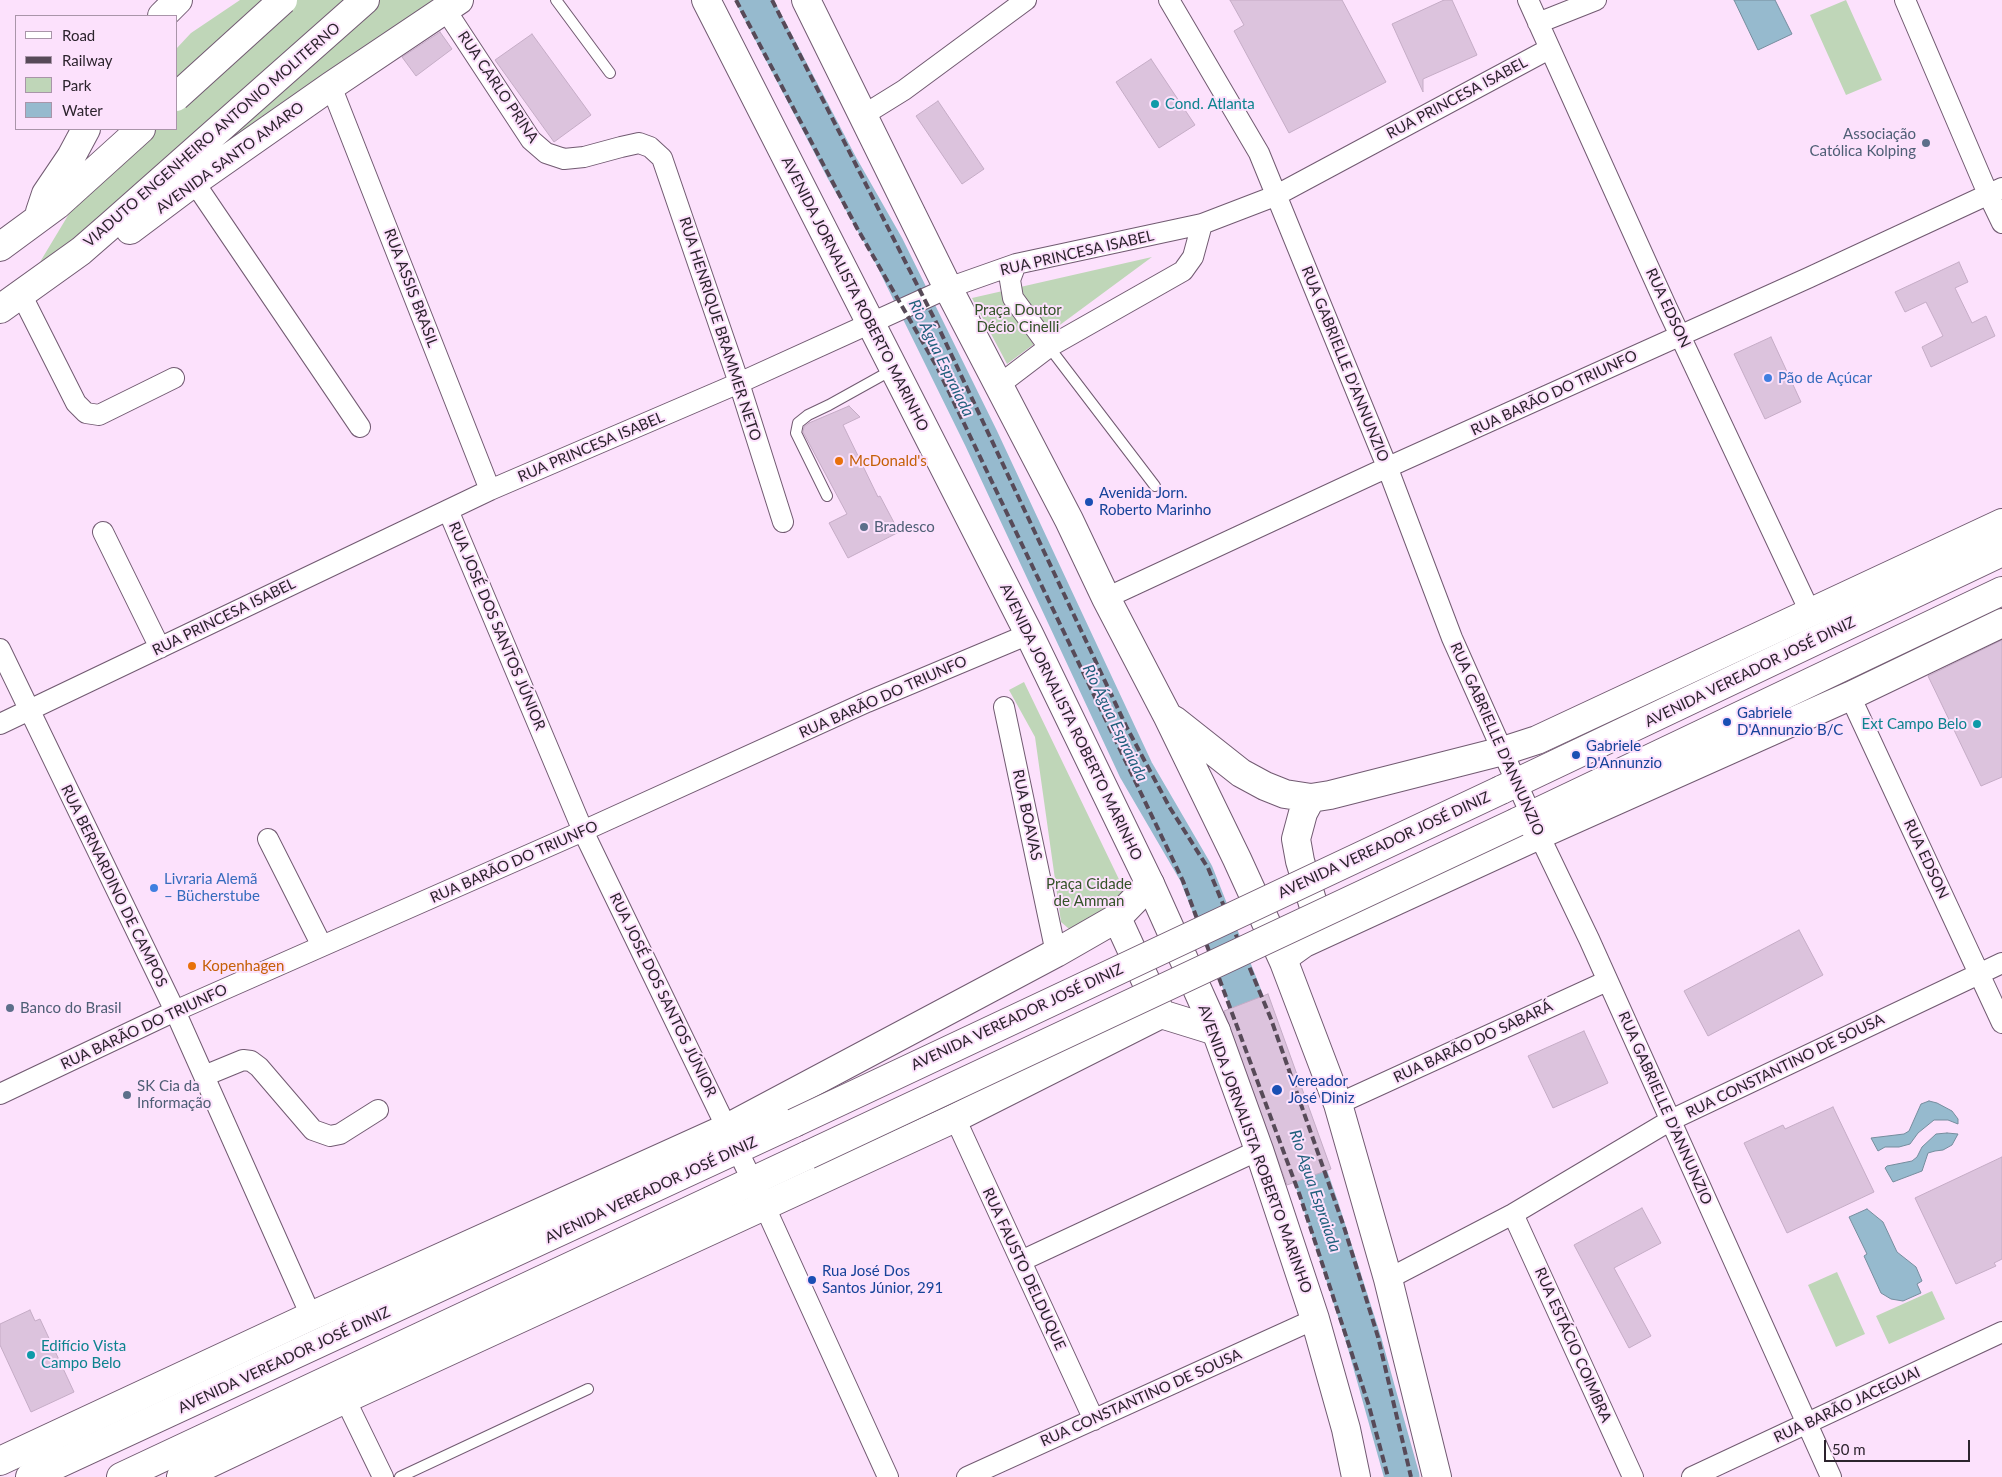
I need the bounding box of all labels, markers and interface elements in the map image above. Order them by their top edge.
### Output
legend [15,15,178,130]
street label: VIADUTO ENGENHEIRO ANTONIO MOLITERNO [80,19,344,251]
text: Road [62,26,95,44]
street label: RUA CARLO PRINA [454,28,542,146]
text: Railway [62,51,113,69]
street label: RUA PRINCESA ISABEL [1383,53,1531,143]
text: Park [62,76,91,94]
place label: Cond. Atlanta [1165,95,1255,113]
street label: AVENIDA SANTO AMARO [153,98,307,218]
marker: Cond. Atlanta [1149,98,1161,110]
text: Water [62,101,103,119]
place label: Associação Católica Kolping [1810,125,1916,160]
marker: Associação Católica Kolping [1920,137,1932,149]
street label: AVENIDA JORNALISTA ROBERTO MARINHO [778,154,932,434]
street label: RUA HENRIQUE BRAMMER NETO [675,215,765,443]
street label: RUA ASSIS BRASIL [380,226,442,350]
street label: RUA PRINCESA ISABEL [998,227,1156,279]
street label: RUA GABRIELLE D'ANNUNZIO [1297,264,1393,464]
street label: RUA EDSON [1642,265,1694,351]
water label: Rio Água Espraiada [904,296,978,420]
park label: Praça Doutor Décio Cinelli [974,301,1062,336]
street label: RUA BARÃO DO TRIUNFO [1468,346,1640,440]
place label: Pão de Açúcar [1778,369,1872,387]
marker: Pão de Açúcar [1762,372,1774,384]
street label: RUA PRINCESA ISABEL [515,408,667,486]
place label: McDonald's [849,452,927,470]
marker: McDonald's [833,455,845,467]
place label: Avenida Jorn. Roberto Marinho [1099,484,1211,519]
marker: Avenida Jorn. Roberto Marinho [1083,496,1095,508]
place label: Bradesco [874,518,935,536]
street label: RUA JOSÉ DOS SANTOS JÚNIOR [445,519,549,733]
marker: Bradesco [858,521,870,533]
street label: RUA PRINCESA ISABEL [149,574,299,660]
street label: AVENIDA JORNALISTA ROBERTO MARINHO [996,581,1146,863]
street label: AVENIDA VEREADOR JOSÉ DINIZ [1642,613,1858,731]
street label: RUA GABRIELLE D'ANNUNZIO [1446,640,1548,838]
street label: RUA BARÃO DO TRIUNFO [796,652,970,742]
water label: Rio Água Espraiada [1078,661,1152,785]
place label: Gabriele D'Annunzio B/C [1737,704,1843,739]
place label: Ext Campo Belo [1862,715,1967,733]
marker: Gabriele D'Annunzio B/C [1721,716,1733,728]
marker: Ext Campo Belo [1971,718,1983,730]
place label: Gabriele D'Annunzio [1586,737,1662,772]
marker: Gabriele D'Annunzio [1570,749,1582,761]
street label: RUA BOAVAS [1009,768,1045,862]
street label: RUA BERNARDINO DE CAMPOS [57,782,171,990]
street label: AVENIDA VEREADOR JOSÉ DINIZ [1275,788,1493,902]
street label: RUA EDSON [1900,816,1952,902]
street label: RUA BARÃO DO TRIUNFO [427,817,601,907]
place label: Livraria Alemã – Bücherstube [164,870,260,905]
park label: Praça Cidade de Amman [1046,875,1132,910]
marker: Livraria Alemã – Bücherstube [148,882,160,894]
street label: RUA JOSÉ DOS SANTOS JÚNIOR [606,890,720,1100]
place label: Kopenhagen [202,957,284,975]
marker: Kopenhagen [186,960,198,972]
street label: AVENIDA VEREADOR JOSÉ DINIZ [908,960,1126,1074]
street label: RUA BARÃO DO TRIUNFO [58,980,230,1074]
street label: RUA BARÃO DO SABARÁ [1391,997,1555,1087]
place label: Banco do Brasil [20,999,121,1017]
marker: Banco do Brasil [4,1002,16,1014]
street label: AVENIDA JORNALISTA ROBERTO MARINHO [1194,1002,1316,1296]
street label: RUA GABRIELLE D'ANNUNZIO [1614,1009,1716,1207]
street label: RUA CONSTANTINO DE SOUSA [1683,1010,1887,1122]
place label: Vereador José Diniz [1288,1072,1354,1107]
place label: SK Cia da Informação [137,1077,211,1112]
marker: Vereador José Diniz [1270,1083,1284,1097]
marker: SK Cia da Informação [121,1089,133,1101]
water label: Rio Água Espraiada [1285,1127,1345,1255]
street label: AVENIDA VEREADOR JOSÉ DINIZ [542,1133,760,1247]
street label: RUA FAUSTO DELDUQUE [978,1185,1070,1353]
place label: Rua José Dos Santos Júnior, 291 [822,1262,943,1297]
street label: RUA ESTÁCIO COIMBRA [1531,1265,1615,1425]
marker: Rua José Dos Santos Júnior, 291 [806,1274,818,1286]
street label: AVENIDA VEREADOR JOSÉ DINIZ [175,1303,393,1417]
place label: Edifício Vista Campo Belo [41,1337,126,1372]
street label: RUA CONSTANTINO DE SOUSA [1038,1345,1244,1451]
marker: Edifício Vista Campo Belo [25,1349,37,1361]
street label: RUA BARÃO JACEGUAI [1771,1363,1923,1447]
scale bar [1827,1430,1973,1462]
text: 50 m [1832,1440,1866,1458]

